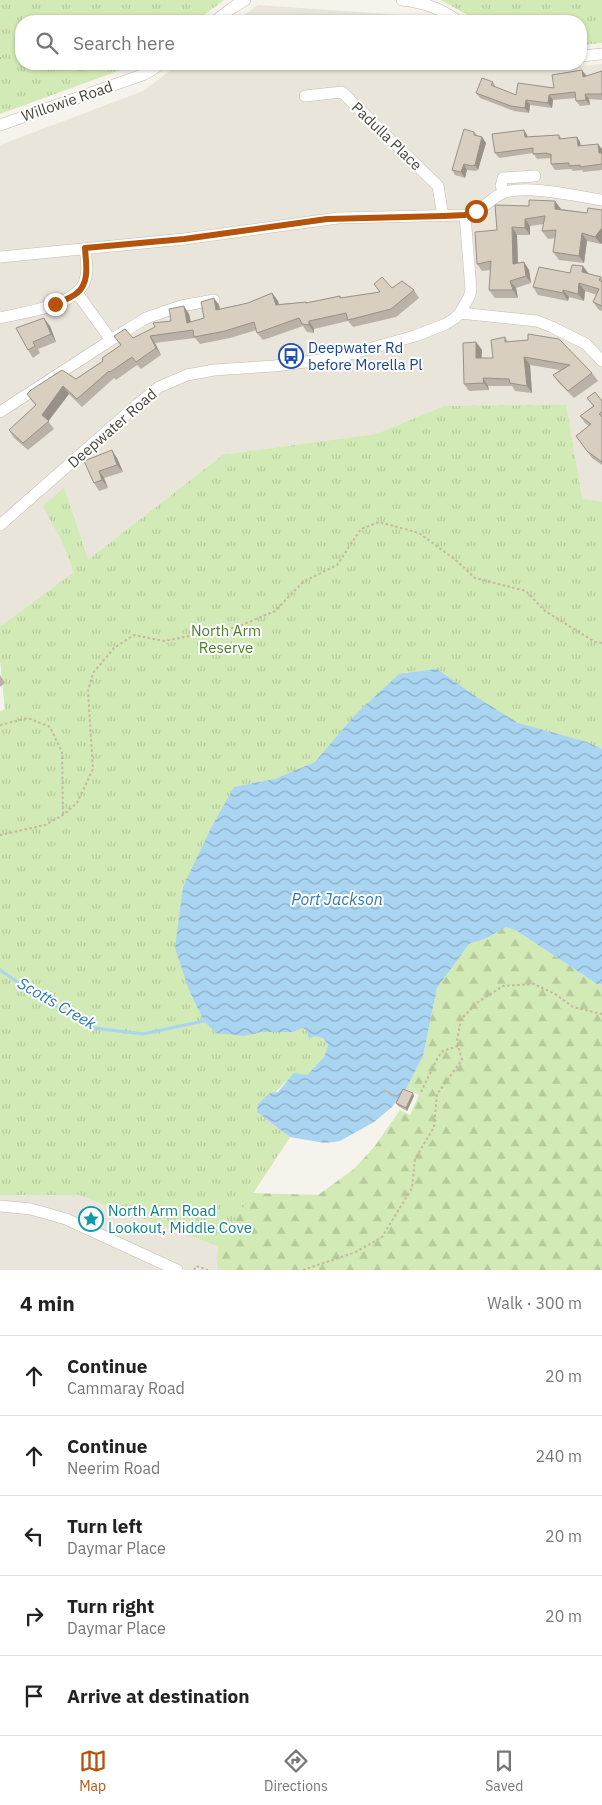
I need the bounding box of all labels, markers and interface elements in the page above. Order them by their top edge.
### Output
search box [15,15,587,70]
icon: search [33,29,61,57]
text: Search here [73,31,175,55]
street label: Willowie Road [19,77,115,125]
street label: Padulla Place [348,98,426,174]
route start [465,200,488,223]
route end [44,293,67,316]
place label: Deepwater Rd before Morella Pl [308,338,422,374]
bus stop icon: Deepwater Rd before Morella Pl [278,343,304,369]
street label: Deepwater Road [64,384,160,472]
park label: North Arm Reserve [191,621,261,657]
water label: Port Jackson [291,889,383,909]
water label: Scotts Creek [14,973,100,1034]
place label: North Arm Road Lookout, Middle Cove [108,1201,252,1237]
place icon: North Arm Road Lookout, Middle Cove [78,1206,104,1232]
text: 4 min [20,1289,75,1317]
text: Walk · 300 m [487,1293,582,1313]
text: Continue [67,1354,147,1378]
icon: ahead [20,1362,48,1390]
text: 20 m [545,1366,582,1386]
text: Cammaray Road [67,1378,185,1398]
text: Continue [67,1434,147,1458]
icon: ahead [20,1442,48,1470]
text: 240 m [535,1446,582,1466]
text: Neerim Road [67,1458,160,1478]
text: Turn left [67,1514,143,1538]
icon: left [20,1522,48,1550]
text: 20 m [545,1526,582,1546]
text: Daymar Place [67,1538,166,1558]
text: Turn right [67,1594,154,1618]
icon: right [20,1602,48,1630]
text: 20 m [545,1606,582,1626]
text: Daymar Place [67,1618,166,1638]
icon: arrive [20,1682,48,1710]
text: Arrive at destination [67,1684,250,1708]
tab: Map [79,1747,107,1795]
tab: Directions [264,1747,328,1795]
tab: Saved [485,1747,523,1795]

